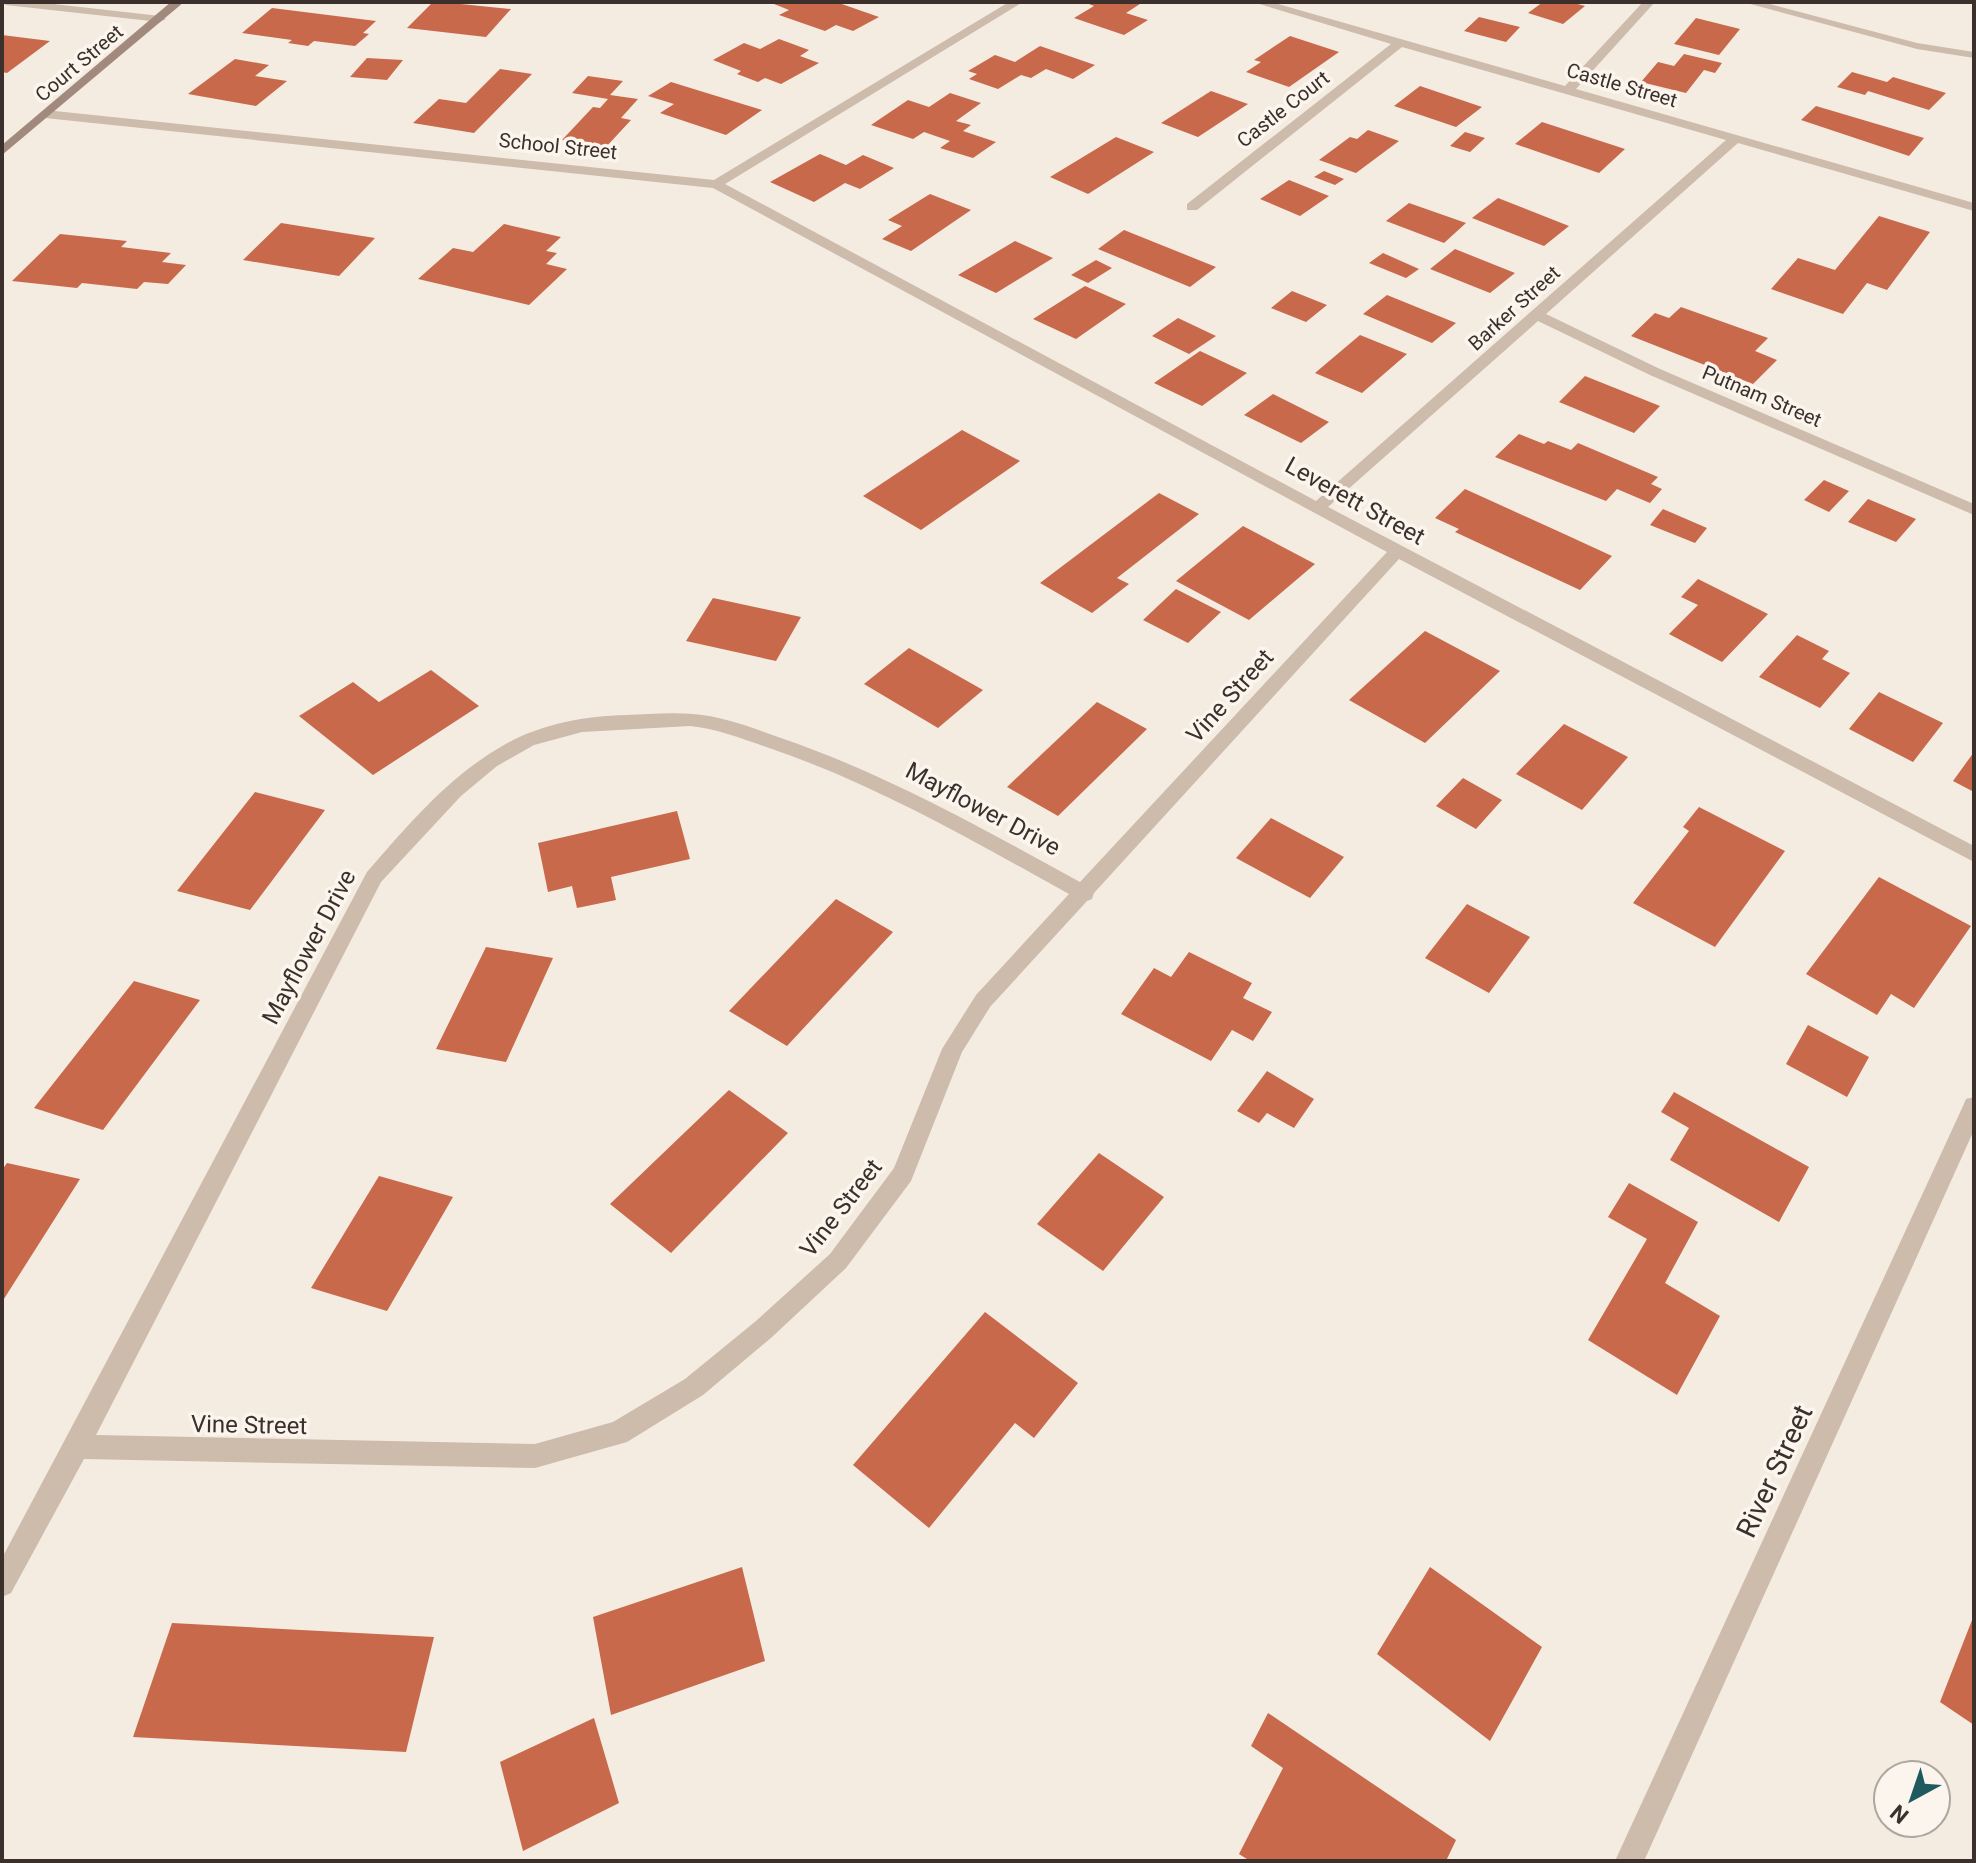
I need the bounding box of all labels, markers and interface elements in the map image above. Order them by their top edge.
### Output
street label: Court Street [30,19,128,107]
street label: Castle Street [1564,58,1680,112]
street label: Castle Court [1232,66,1334,152]
street label: School Street [498,128,618,164]
street label: Barker Street [1463,261,1565,355]
street label: Putnam Street [1699,360,1825,432]
street label: Leverett Street [1280,451,1430,551]
street label: Vine Street [1181,643,1279,749]
street label: Mayflower Drive [901,756,1065,862]
street label: Mayflower Drive [256,865,362,1029]
street label: Vine Street [794,1153,888,1262]
street label: River Street [1729,1400,1820,1543]
street label: Vine Street [191,1410,308,1440]
north arrow [1872,1759,1952,1839]
text: N [1885,1799,1913,1829]

